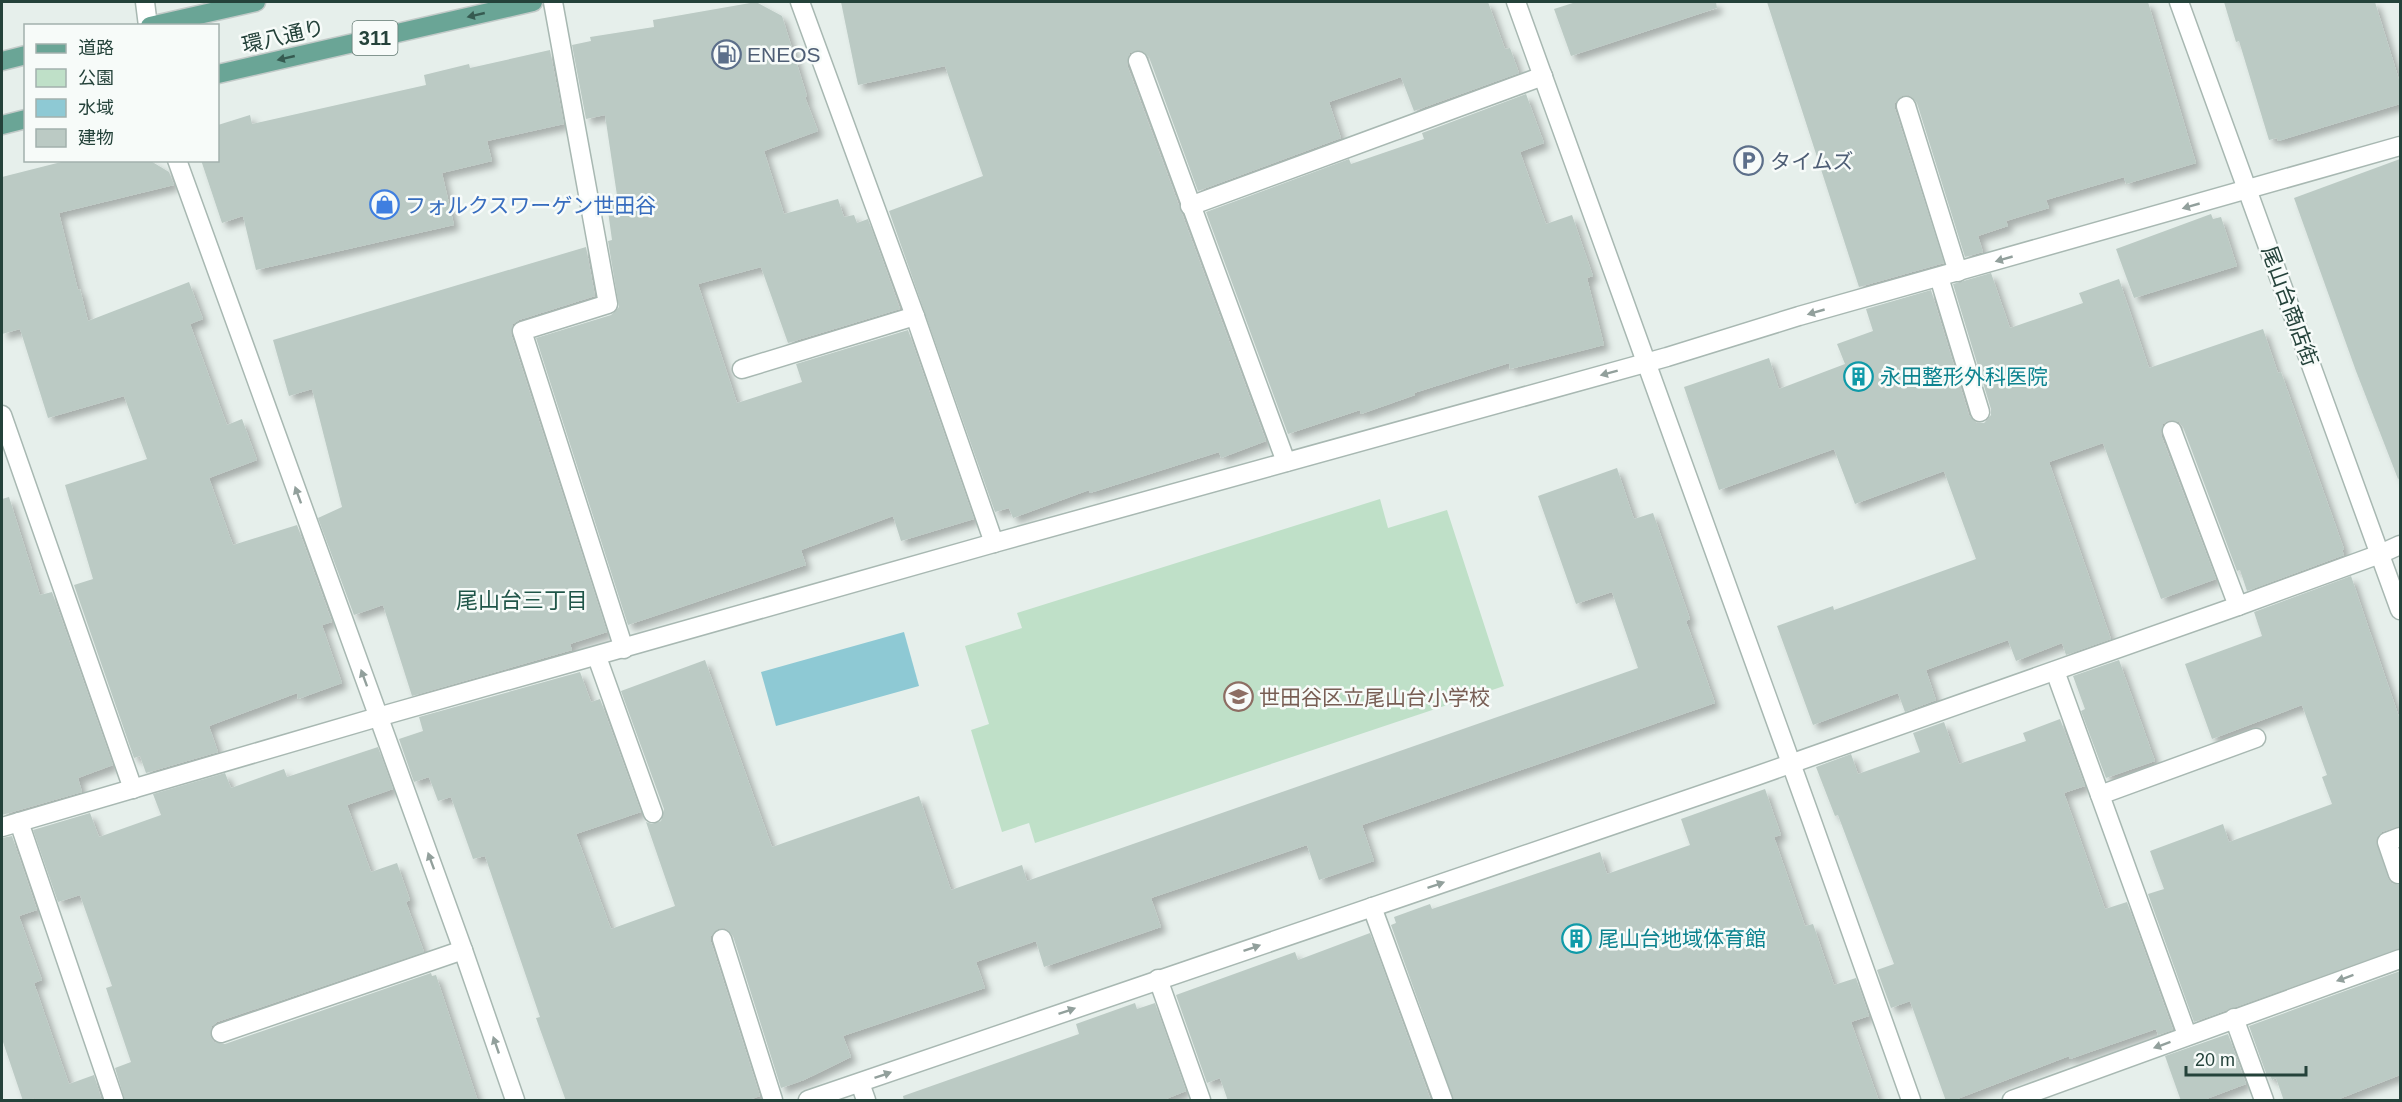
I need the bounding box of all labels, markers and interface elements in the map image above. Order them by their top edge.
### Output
one-way arrow [467,10,485,20]
street label: 環八通り [239,15,327,57]
road number: 311 [352,21,398,55]
legend [24,24,219,162]
text: 道路 [78,38,114,58]
fuel station icon: ENEOS [710,38,742,70]
place label: ENEOS [747,43,821,66]
one-way arrow [276,54,295,63]
text: 公園 [78,68,114,88]
text: 水域 [78,98,114,118]
text: 建物 [78,128,114,148]
parking icon: タイムズ [1733,145,1765,177]
place label: タイムズ [1770,150,1854,173]
shop icon: フォルクスワーゲン世田谷 [368,189,400,221]
place label: フォルクスワーゲン世田谷 [405,194,656,217]
one-way arrow [2182,202,2200,211]
street label: 尾山台商店街 [2258,243,2322,369]
one-way arrow [1994,255,2012,264]
one-way arrow [1807,308,1825,317]
building icon: 永田整形外科医院 [1843,360,1875,392]
place label: 永田整形外科医院 [1880,365,2048,388]
one-way arrow [1600,368,1618,378]
one-way arrow [292,486,302,504]
district label: 尾山台三丁目 [456,588,588,613]
one-way arrow [359,669,369,687]
school or university icon: 世田谷区立尾山台小学校 [1222,681,1254,713]
place label: 世田谷区立尾山台小学校 [1259,686,1490,709]
one-way arrow [425,852,435,870]
one-way arrow [1427,880,1445,890]
building icon: 尾山台地域体育館 [1561,922,1593,954]
place label: 尾山台地域体育館 [1598,927,1766,950]
one-way arrow [1243,942,1261,952]
one-way arrow [2336,974,2354,984]
one-way arrow [1058,1005,1076,1015]
one-way arrow [490,1036,500,1054]
scale bar [2186,1039,2306,1077]
one-way arrow [2153,1040,2171,1050]
text: 20 m [2195,1050,2235,1070]
one-way arrow [874,1070,892,1080]

